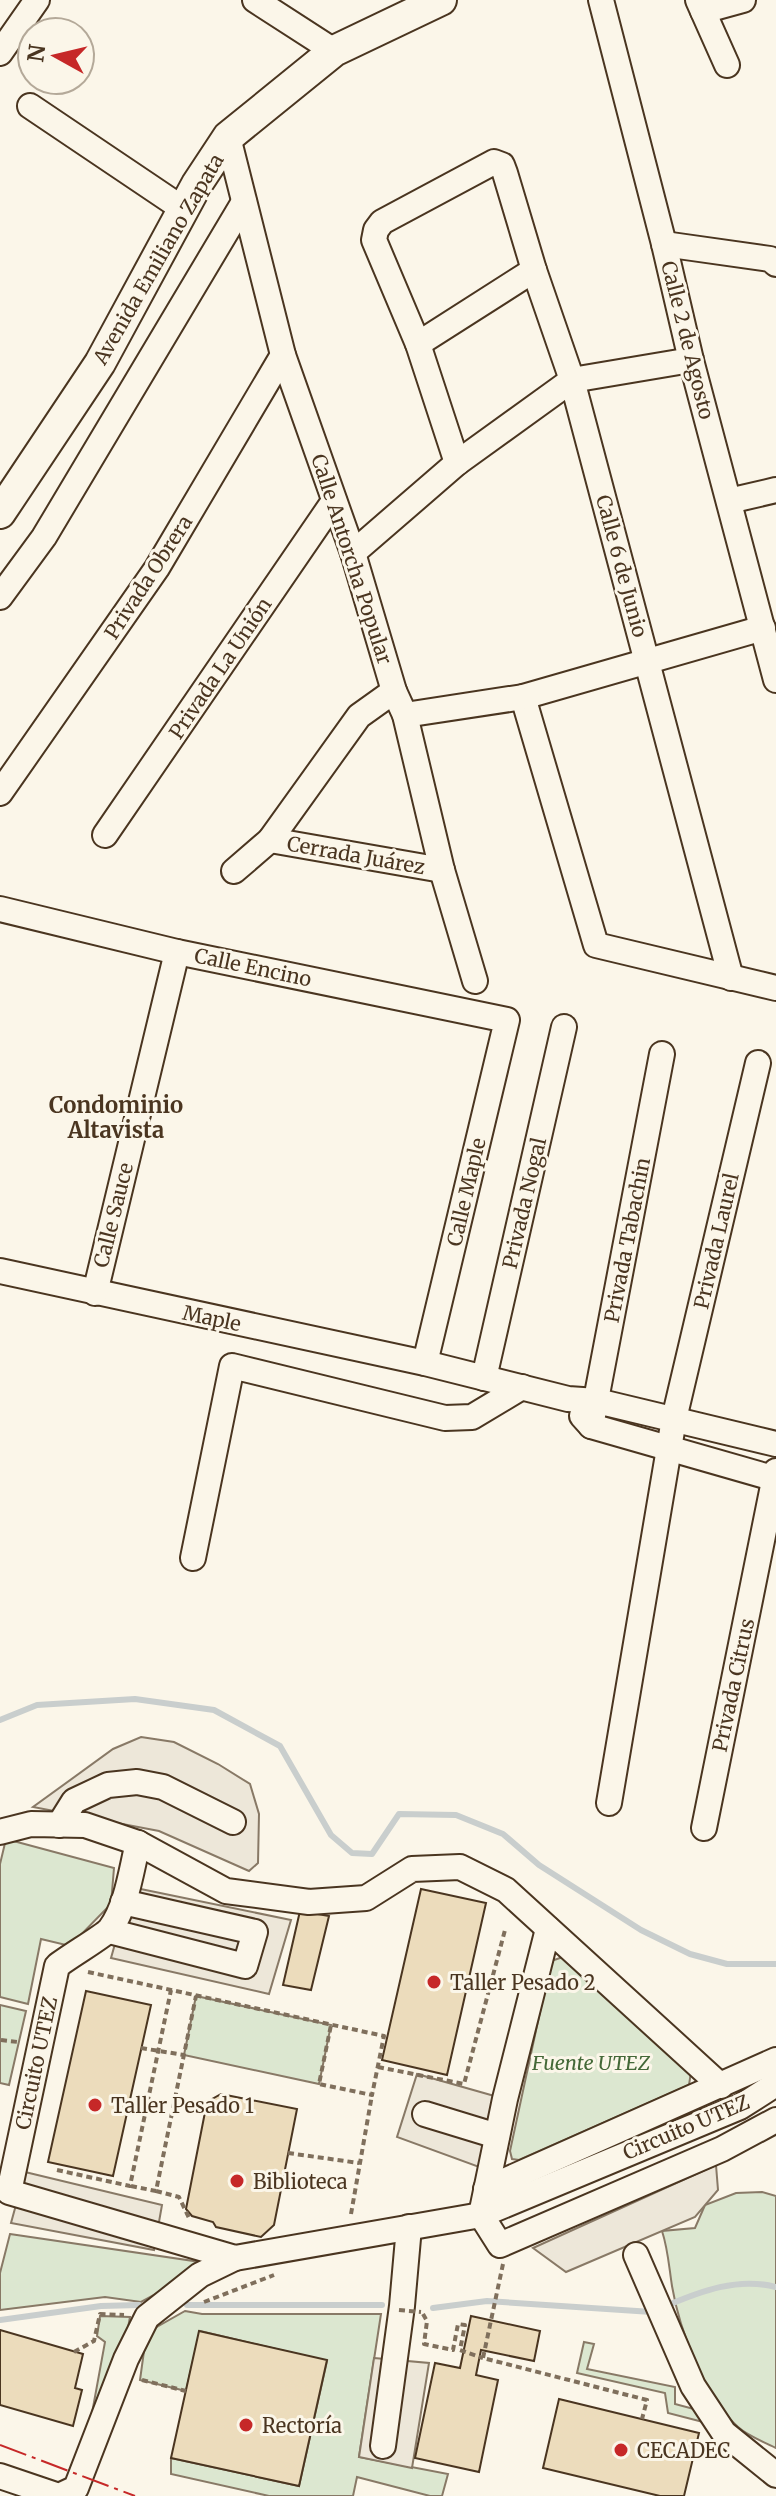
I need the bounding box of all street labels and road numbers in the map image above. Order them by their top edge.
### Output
street label: Avenida Emiliano Zapata [87,149,229,370]
street label: Calle 2 de Agosto [656,258,720,422]
street label: Calle Antorcha Popular [306,451,398,667]
street label: Calle 6 de Junio [591,492,653,640]
street label: Privada Obrera [99,510,197,644]
street label: Privada La Unión [163,593,277,743]
street label: Cerrada Juárez [285,831,427,879]
street label: Calle Encino [192,942,314,992]
street label: Calle Maple [441,1135,491,1249]
street label: Privada Nogal [497,1135,551,1271]
street label: Privada Tabachin [599,1155,655,1325]
street label: Calle Sauce [88,1160,138,1270]
street label: Privada Laurel [688,1171,744,1311]
street label: Maple [181,1300,243,1336]
street label: Privada Citrus [707,1616,759,1754]
street label: Circuito UTEZ [10,1994,62,2132]
street label: Circuito UTEZ [619,2089,753,2165]

